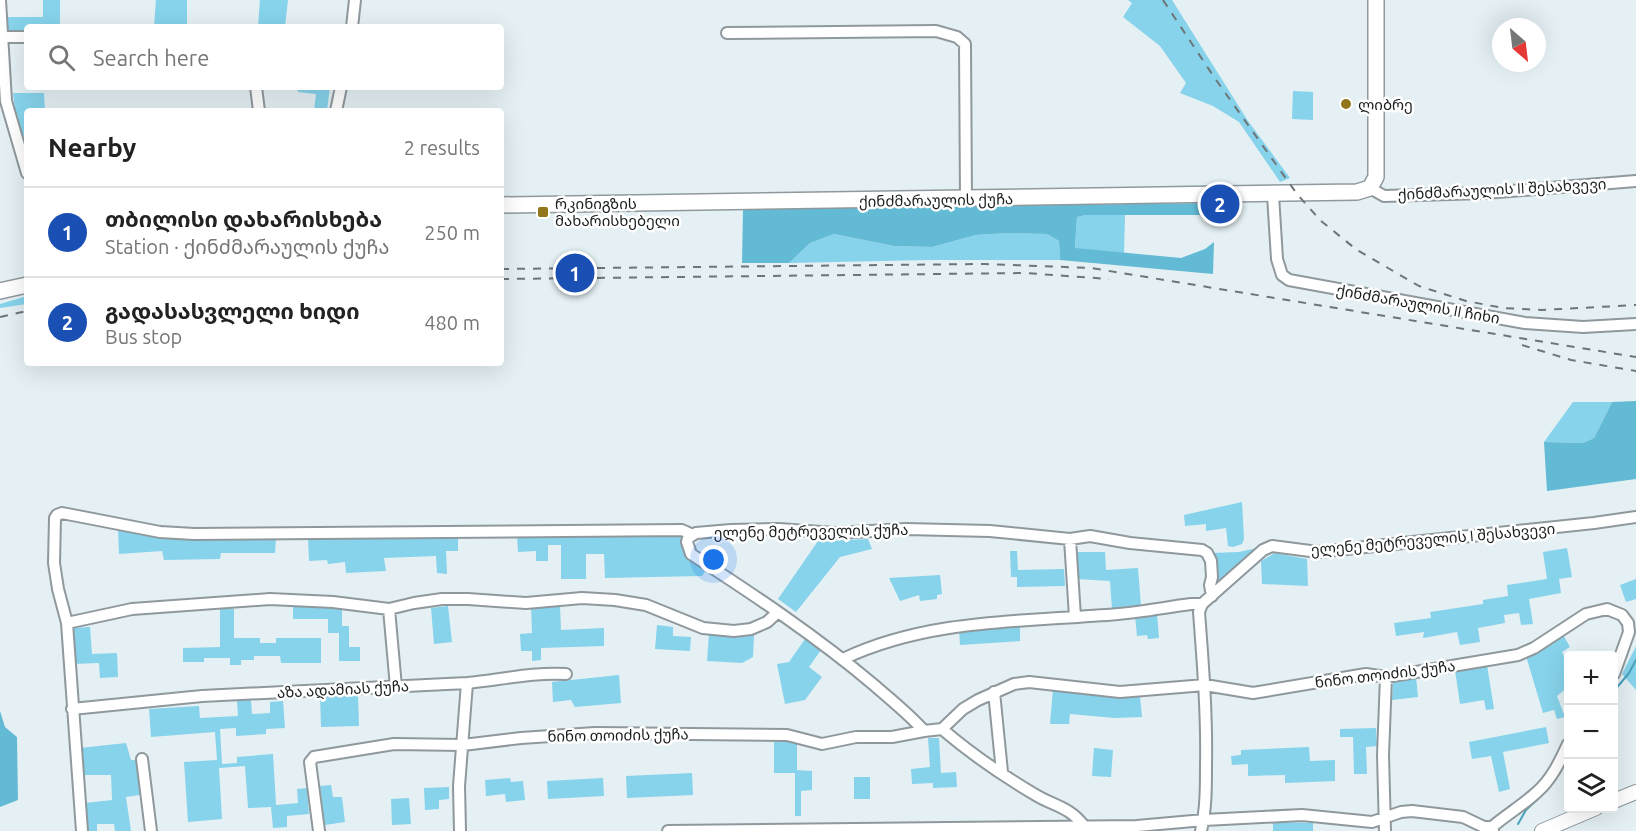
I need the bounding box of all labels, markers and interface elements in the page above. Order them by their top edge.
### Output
north arrow [1492,18,1546,72]
search box [24,24,504,90]
icon: search [45,41,78,74]
text: Search here [93,45,209,70]
place label: ლიბრე [1358,96,1413,114]
marker: ლიბრე [1339,97,1353,111]
text: Nearby [48,133,136,162]
text: 2 results [404,136,480,159]
street label: ქინძმარაულის II შესახვევი [1397,175,1607,204]
pin: 2 [1200,182,1240,226]
street label: ქინძმარაულის ქუჩა [859,190,1013,211]
place label: რკინიგზის მახარისხებელი [555,195,680,230]
marker: რკინიგზის მახარისხებელი [536,205,550,219]
text: თბილისი დახარისხება [105,206,382,231]
text: 1 [62,221,73,244]
text: 250 m [424,221,480,244]
text: Station · ქინძმარაულის ქუჩა [105,235,389,258]
pin: 1 [556,250,594,296]
street label: ქინძმარაულის II ჩიხი [1335,281,1501,328]
text: გადასასვლელი ხიდი [105,298,360,323]
text: 2 [62,311,73,334]
text: 480 m [424,311,480,334]
text: Bus stop [105,325,182,348]
street label: ელენე მეტრეველის I შესახვევი [1310,520,1556,559]
street label: ელენე მეტრეველის ქუჩა [714,521,909,542]
your location [699,545,728,574]
map controls [1564,651,1618,813]
button: + [1564,651,1618,705]
street label: ნინო თოიძის ქუჩა [1314,657,1456,692]
street label: აზა ადამიას ქუჩა [277,677,409,702]
button: − [1564,705,1618,759]
street label: ნინო თოიძის ქუჩა [547,725,689,746]
button: layers [1564,759,1618,813]

